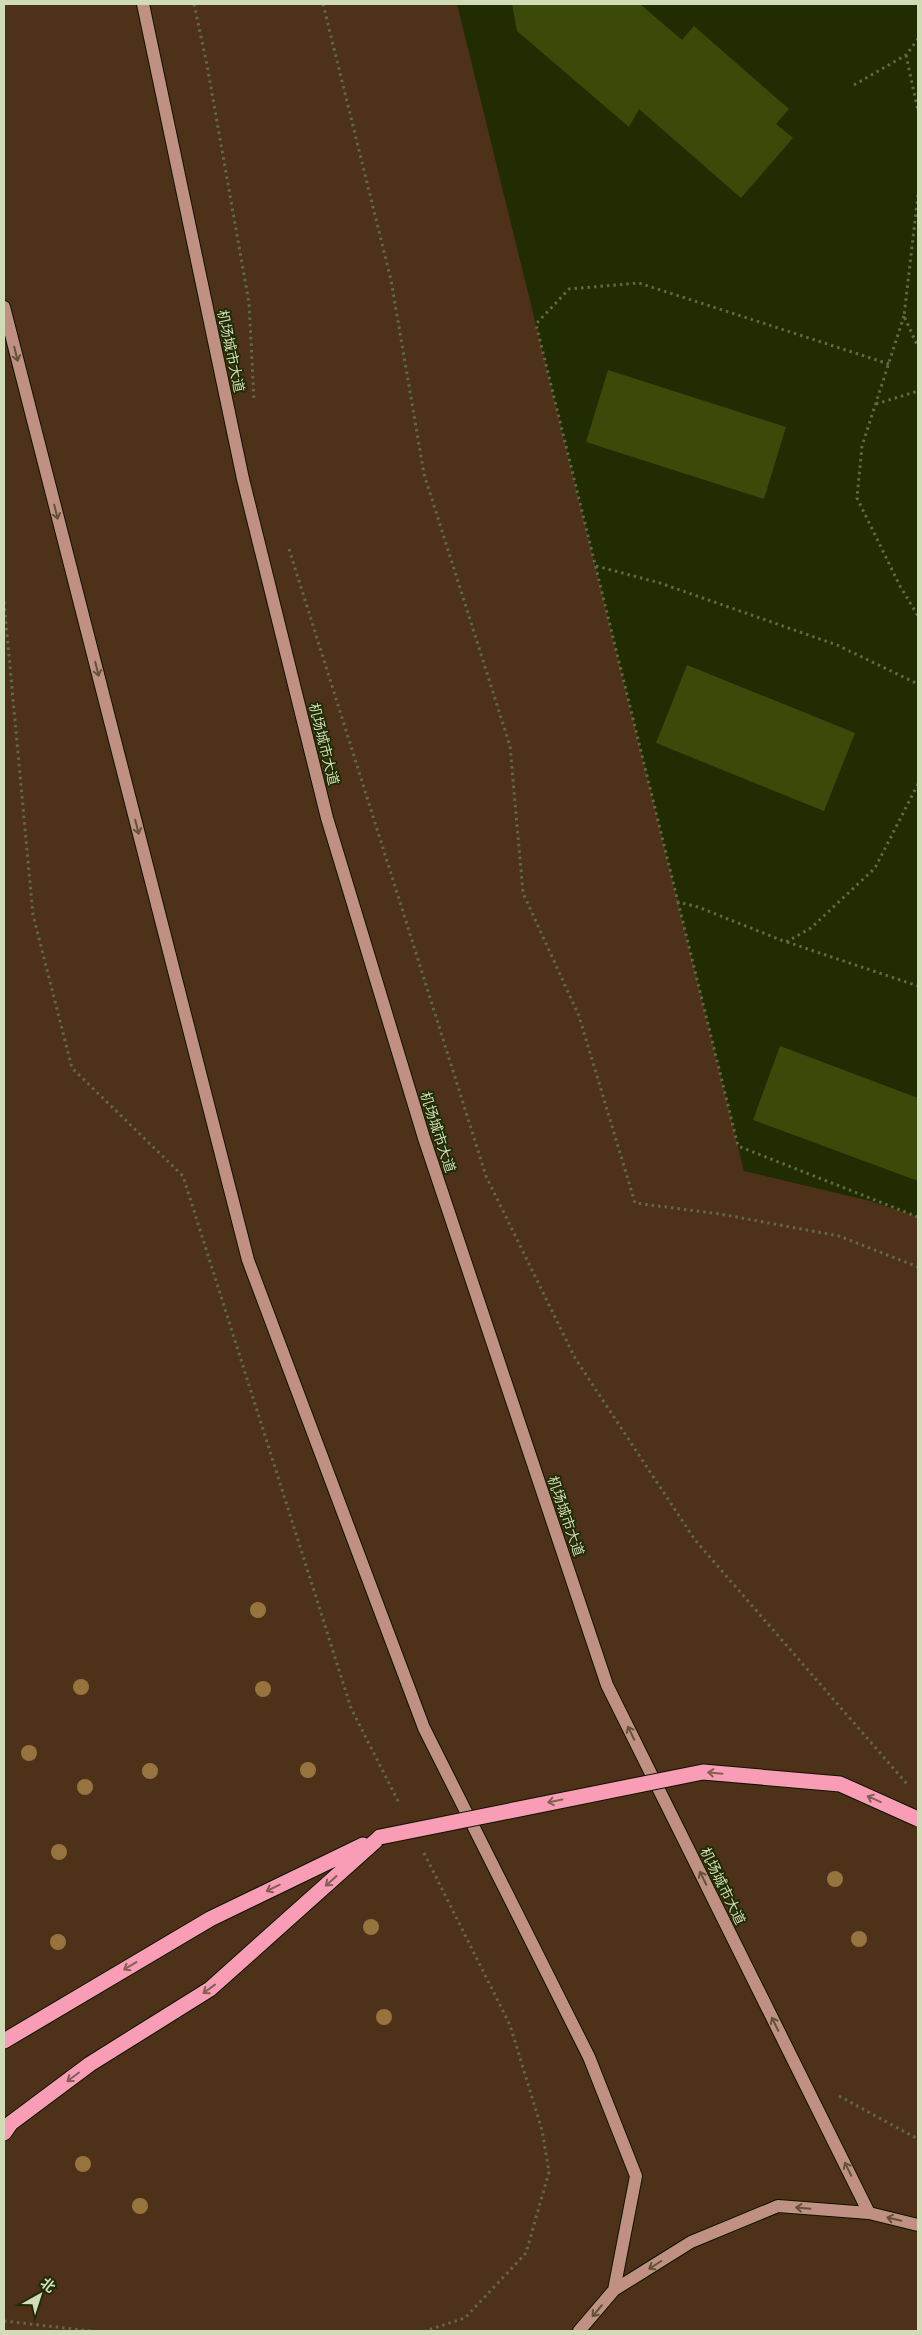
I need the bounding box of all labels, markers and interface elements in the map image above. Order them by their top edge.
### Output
street label: 机场城市大道 [213,308,248,394]
one-way arrow [12,346,21,362]
one-way arrow [52,503,61,519]
one-way arrow [92,661,102,677]
street label: 机场城市大道 [305,701,342,787]
one-way arrow [133,818,142,834]
street label: 机场城市大道 [416,1090,459,1175]
street label: 机场城市大道 [544,1474,587,1559]
one-way arrow [625,1726,635,1741]
one-way arrow [707,1768,723,1777]
one-way arrow [867,1794,882,1803]
one-way arrow [548,1797,564,1806]
street label: 机场城市大道 [696,1845,749,1928]
one-way arrow [698,1871,708,1886]
one-way arrow [324,1875,337,1887]
one-way arrow [266,1884,281,1893]
one-way arrow [124,1961,138,1971]
one-way arrow [202,1984,216,1994]
one-way arrow [770,2017,779,2032]
one-way arrow [66,2072,80,2082]
one-way arrow [842,2162,852,2177]
one-way arrow [795,2203,811,2212]
one-way arrow [886,2214,902,2223]
one-way arrow [648,2260,662,2270]
north arrow [15,2270,65,2320]
text: 北 [37,2274,59,2296]
one-way arrow [591,2304,602,2317]

